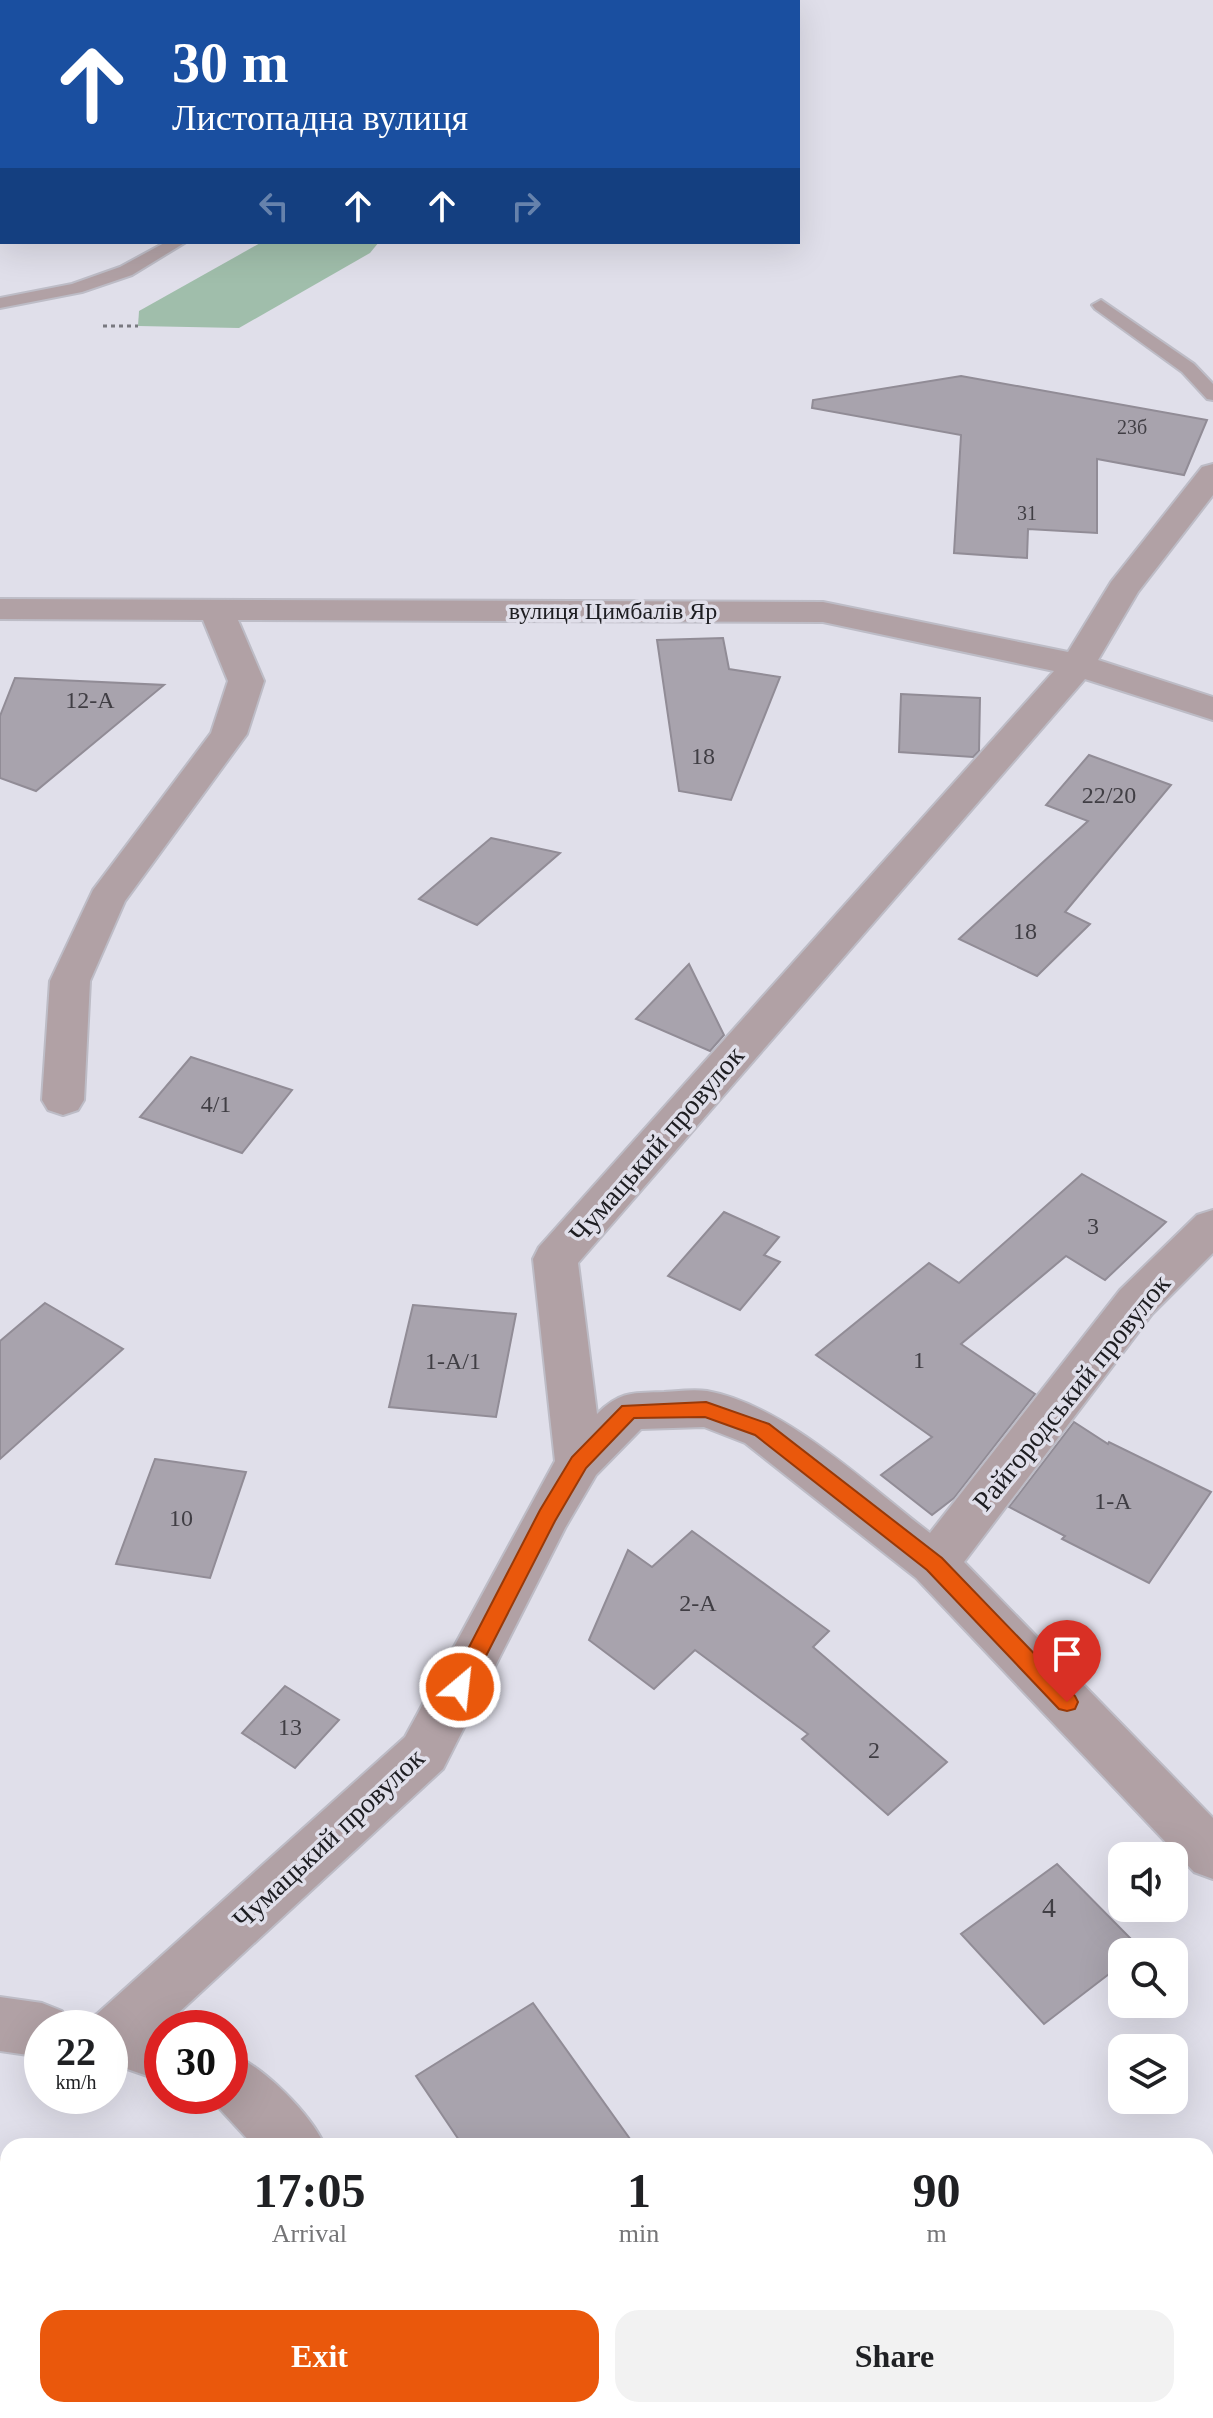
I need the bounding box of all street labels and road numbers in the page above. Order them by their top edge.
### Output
street label: вулиця Цимбалів Яр [509,598,717,624]
street label: Чумацький провулок [563,1040,750,1249]
street label: Райгородський провулок [967,1268,1176,1517]
street label: Чумацький провулок [226,1742,431,1935]

